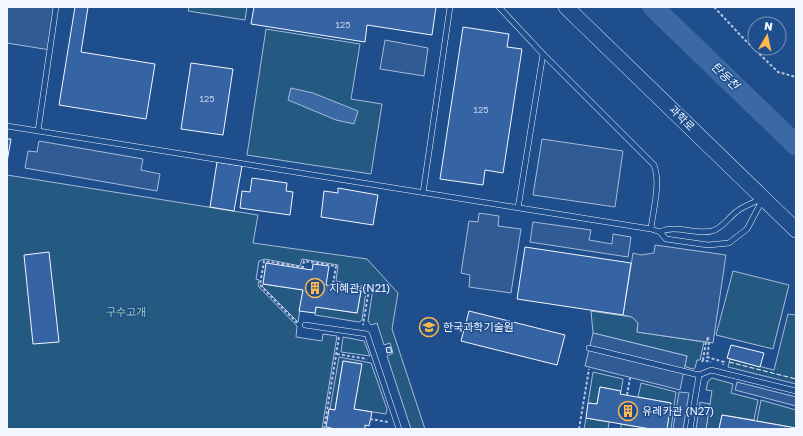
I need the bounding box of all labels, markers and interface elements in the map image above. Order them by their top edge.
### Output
north arrow [747,16,787,56]
house number: 125 [336,19,350,30]
text: N [763,19,774,33]
water label: 탄동천 [708,59,744,94]
house number: 125 [200,93,214,104]
street label: 과학로 [667,102,698,133]
house number: 125 [474,104,488,115]
building icon: 지혜관 (N21) [304,277,326,299]
place label: 지혜관 (N21) [329,281,391,294]
park label: 구수고개 [106,305,146,318]
school or university icon: 한국과학기술원 [418,316,440,338]
place label: 한국과학기술원 [443,320,514,333]
building icon: 유레카관 (N27) [617,400,639,422]
place label: 유레카관 (N27) [642,404,714,417]

